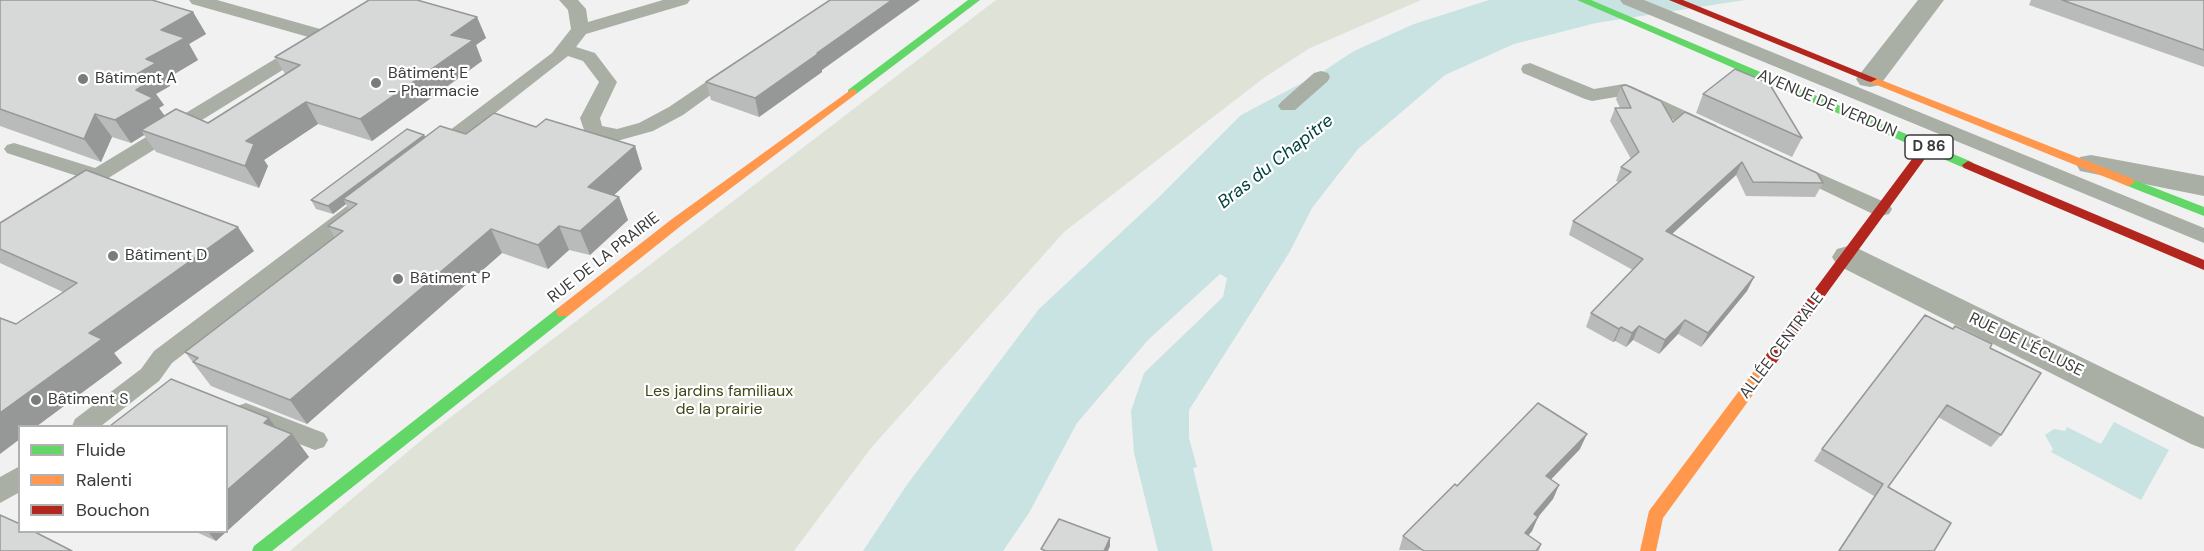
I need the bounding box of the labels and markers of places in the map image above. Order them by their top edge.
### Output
place label: Bâtiment E - Pharmacie [388,64,479,102]
place label: Bâtiment A [95,69,177,89]
marker: Bâtiment A [76,72,90,86]
marker: Bâtiment E - Pharmacie [369,76,383,90]
place label: Bâtiment D [125,246,207,266]
marker: Bâtiment D [106,249,120,263]
place label: Bâtiment P [410,269,491,289]
marker: Bâtiment P [391,272,405,286]
place label: Bâtiment S [48,390,129,410]
marker: Bâtiment S [29,393,43,407]

